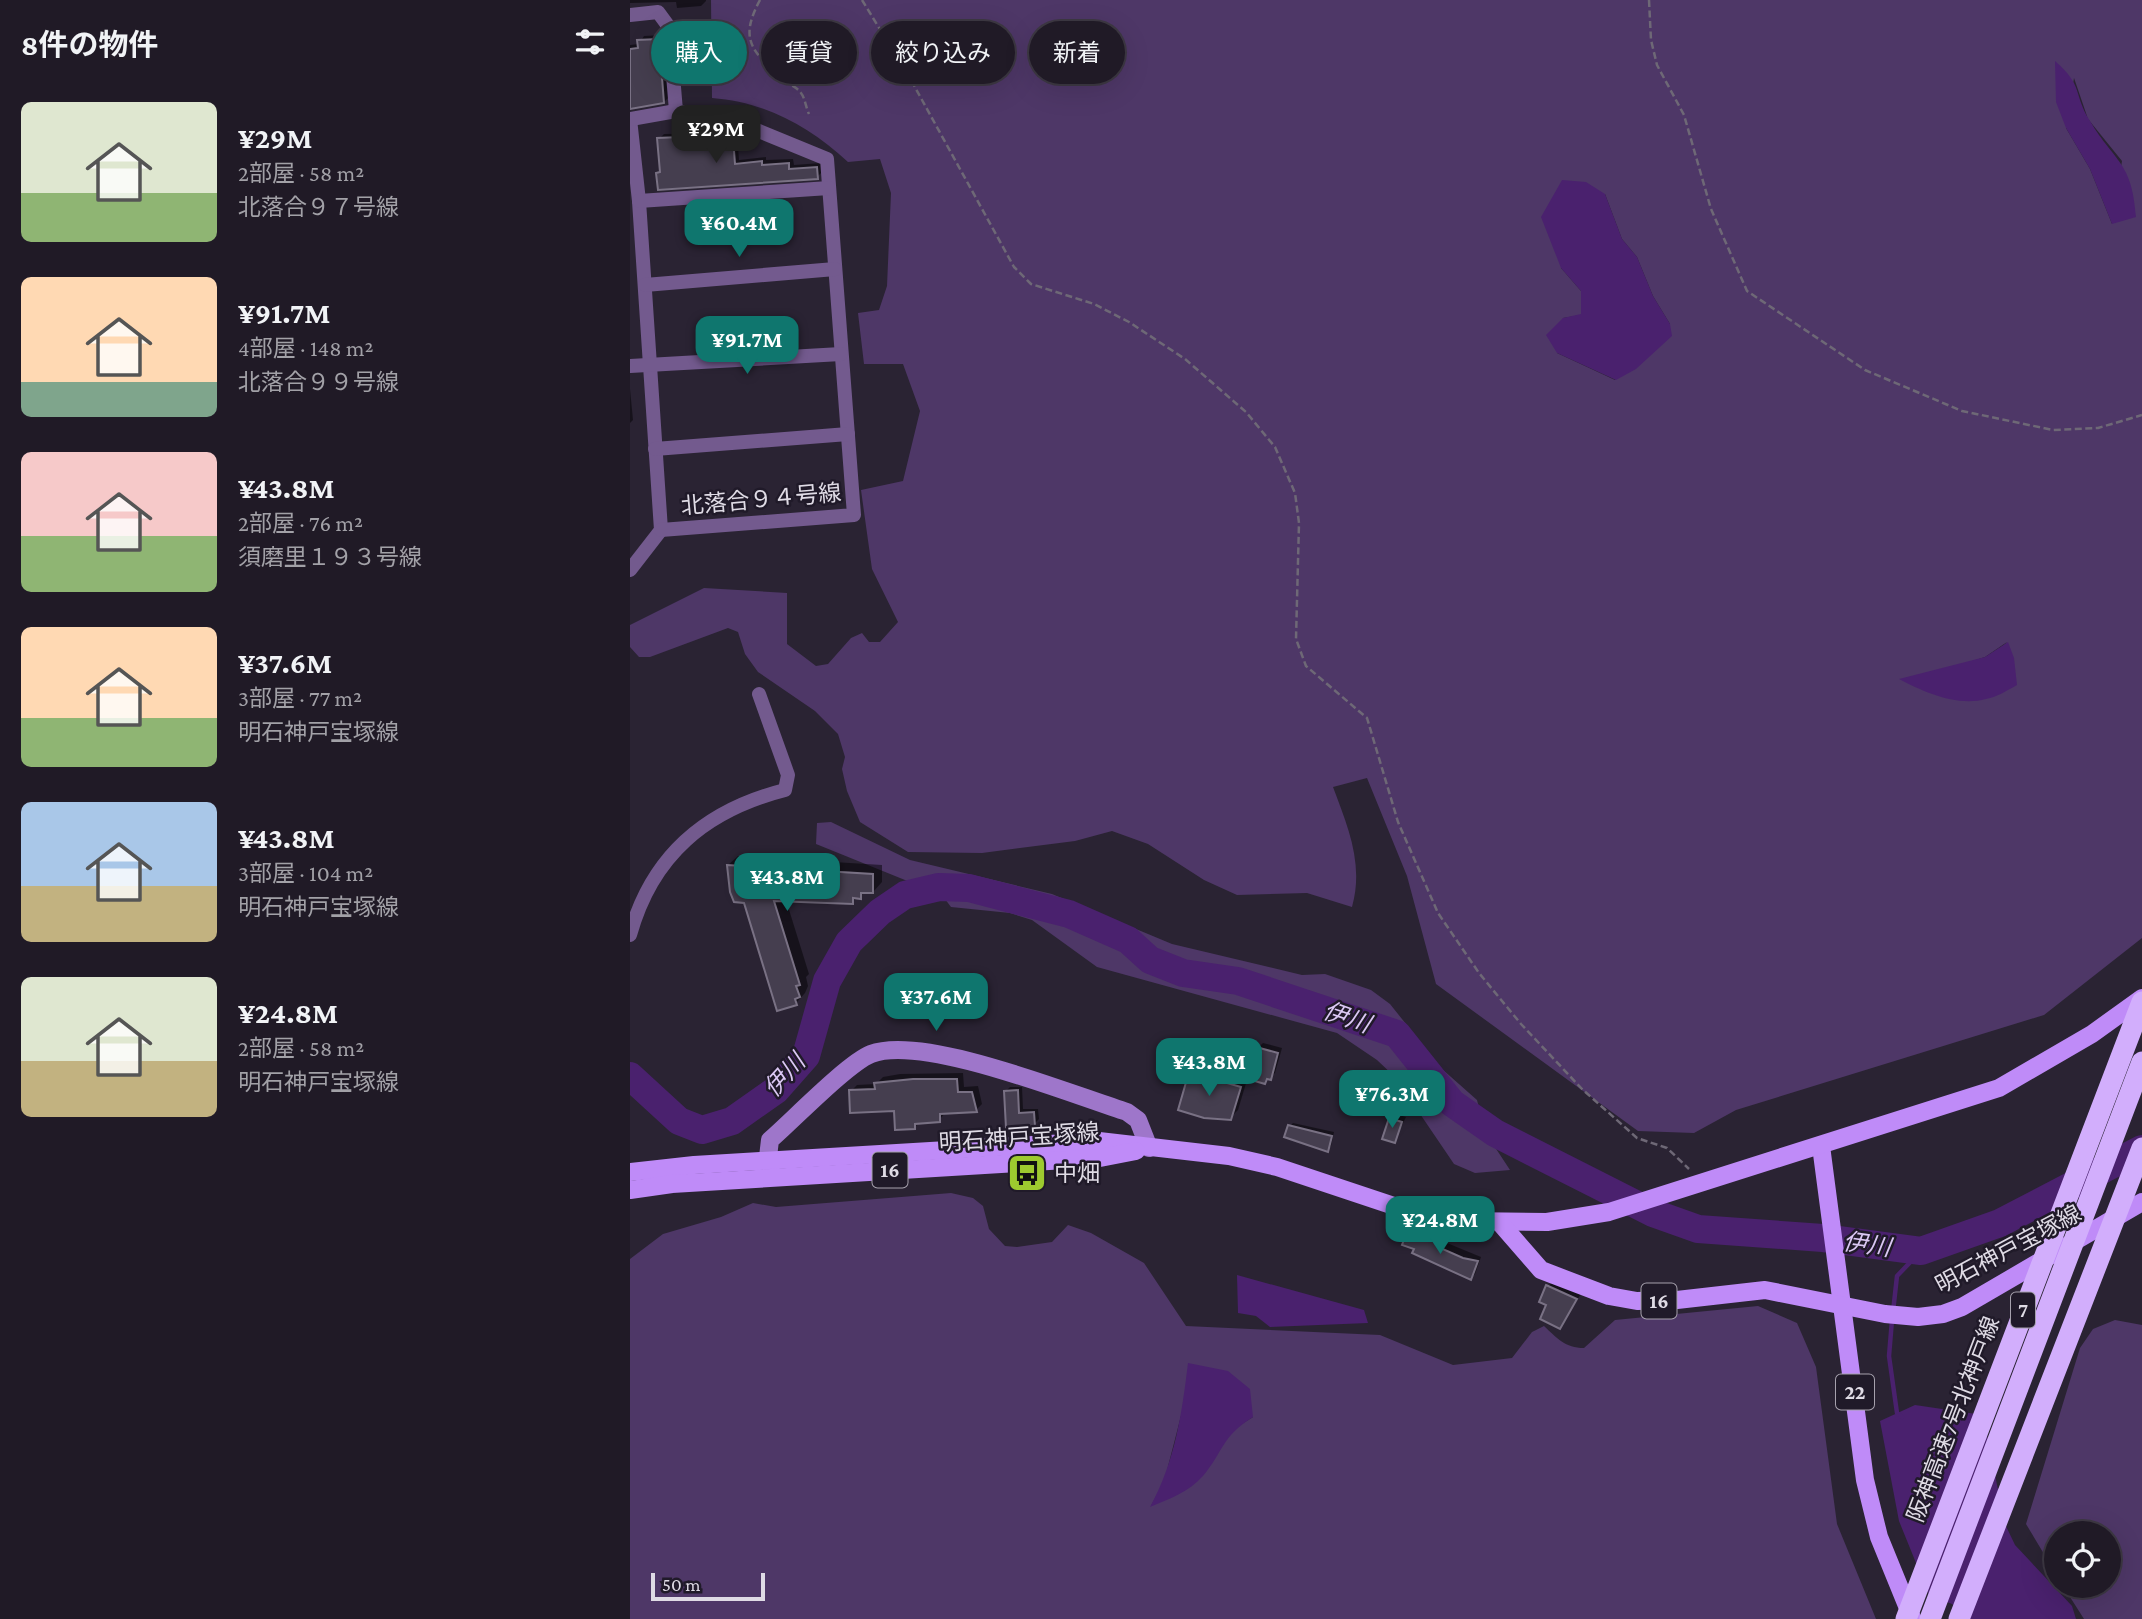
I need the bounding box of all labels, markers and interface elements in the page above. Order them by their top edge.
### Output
chip: 購入 [651,21,747,84]
chip: 賃貸 [761,21,857,84]
chip: 絞り込み [871,21,1015,84]
chip: 新着 [1029,21,1125,84]
icon: filters [571,23,609,61]
text: 8件の物件 [21,28,158,61]
pin: ¥29M [675,106,757,165]
text: ¥29M [687,115,745,141]
text: ¥29M [238,121,312,154]
icon: home [77,130,161,214]
text: 2部屋 · 58 m² [238,160,364,186]
text: 北落合９７号線 [238,194,399,220]
pin: ¥60.4M [682,200,796,259]
text: ¥60.4M [701,209,778,235]
text: ¥91.7M [238,296,330,329]
icon: home [77,305,161,389]
pin: ¥91.7M [690,316,804,376]
text: ¥91.7M [712,326,782,352]
text: 4部屋 · 148 m² [238,335,373,361]
text: 北落合９９号線 [238,369,399,395]
text: ¥43.8M [238,471,335,504]
street label: 北落合９４号線 [680,479,842,519]
icon: home [77,480,161,564]
text: 2部屋 · 76 m² [238,510,363,536]
text: 須磨里１９３号線 [238,544,422,570]
text: ¥37.6M [238,646,332,679]
icon: home [77,655,161,739]
text: 3部屋 · 77 m² [238,685,362,711]
text: 明石神戸宝塚線 [238,719,399,745]
text: ¥43.8M [238,821,335,854]
icon: home [77,830,161,914]
pin: ¥43.8M [730,853,844,913]
text: 3部屋 · 104 m² [238,860,373,886]
text: ¥43.8M [750,863,824,889]
text: 明石神戸宝塚線 [238,894,399,920]
pin: ¥37.6M [879,974,993,1033]
text: ¥37.6M [900,983,972,1009]
text: ¥24.8M [238,996,338,1029]
water label: 伊川 [1320,996,1377,1039]
icon: home [77,1005,161,1089]
text: 2部屋 · 58 m² [238,1035,364,1061]
pin: ¥43.8M [1152,1038,1266,1098]
water label: 伊川 [758,1046,812,1102]
text: ¥43.8M [1172,1048,1246,1074]
text: 明石神戸宝塚線 [238,1069,399,1095]
pin: ¥76.3M [1335,1070,1449,1130]
text: ¥76.3M [1355,1080,1429,1106]
street label: 明石神戸宝塚線 [938,1118,1100,1156]
road number: 16 [873,1152,908,1188]
bus stop icon: 中畑 [1006,1152,1048,1194]
place label: 中畑 [1054,1160,1100,1186]
pin: ¥24.8M [1383,1196,1497,1256]
street label: 明石神戸宝塚線 [1931,1200,2085,1298]
text: ¥24.8M [1402,1206,1478,1232]
water label: 伊川 [1841,1227,1896,1261]
road number: 16 [1642,1284,1676,1318]
road number: 7 [2011,1292,2035,1328]
street label: 阪神高速7号北神戸線 [1902,1313,2004,1525]
road number: 22 [1836,1374,1874,1410]
map controls [2044,1521,2121,1598]
button: locate [2044,1521,2121,1598]
scale bar [651,1570,765,1602]
text: 50 m [662,1574,701,1595]

